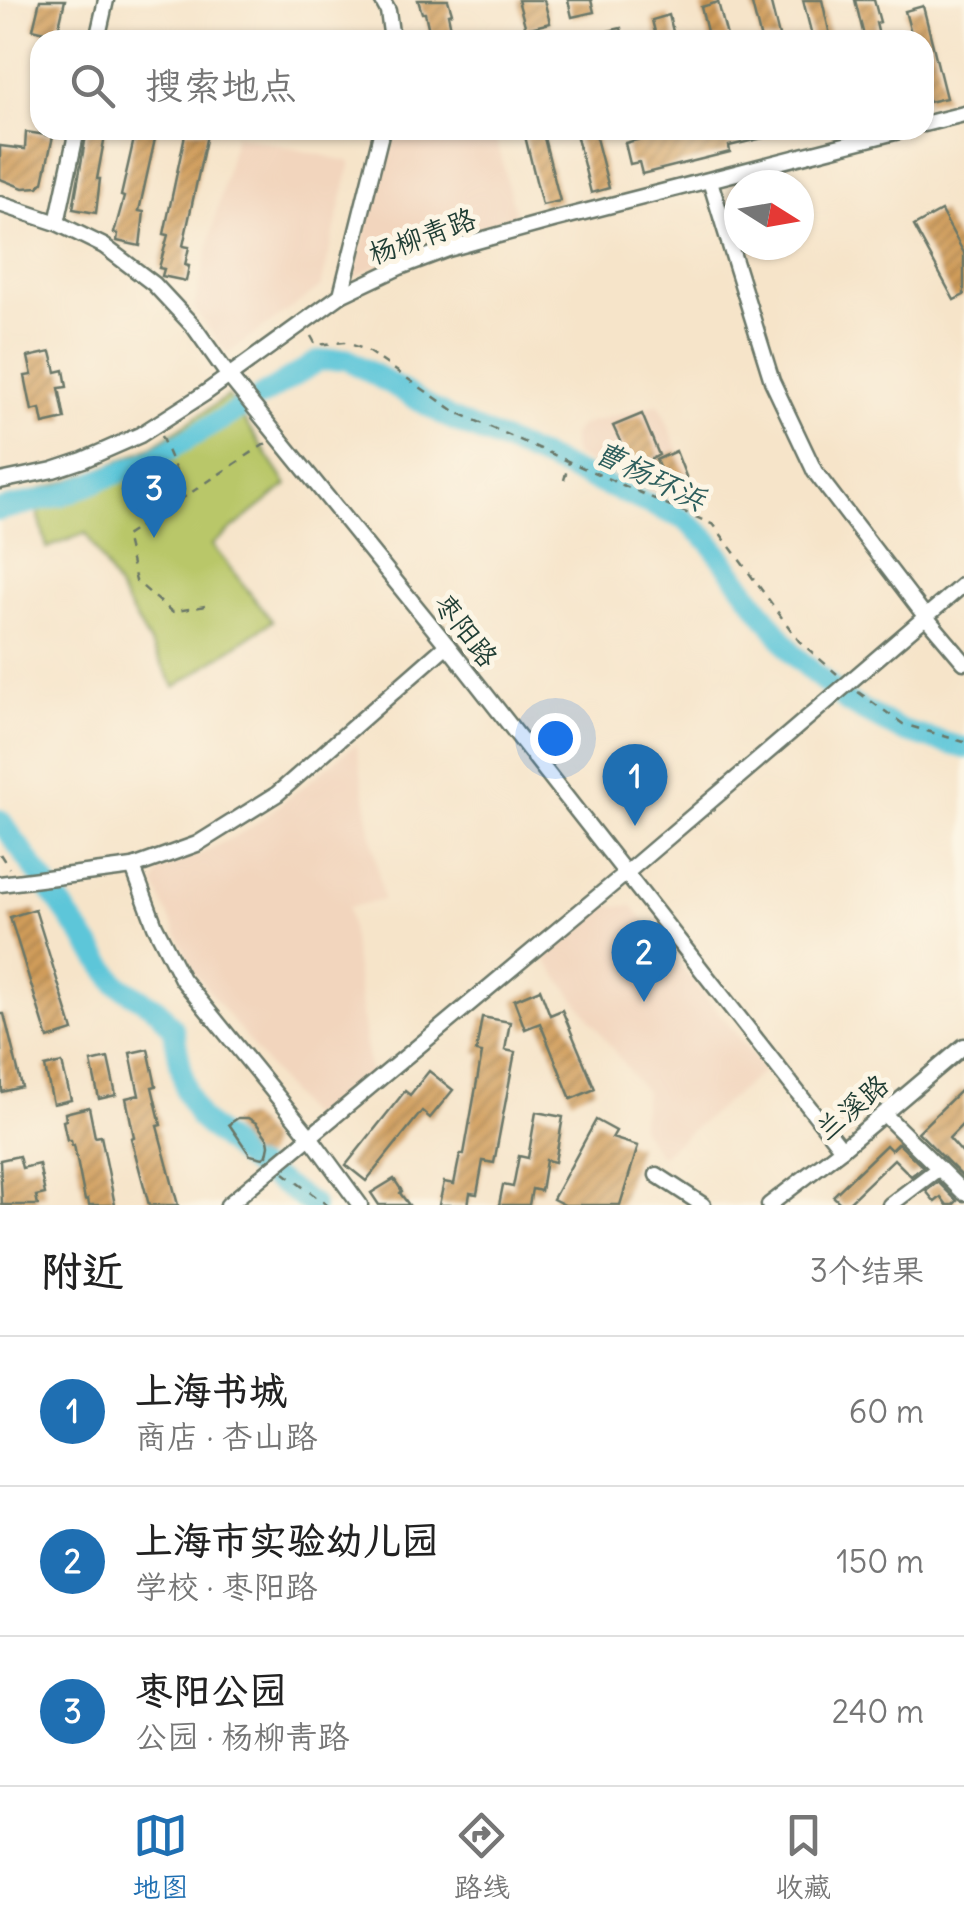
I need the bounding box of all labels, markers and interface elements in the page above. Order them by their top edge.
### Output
search box [30,30,934,140]
icon: search [65,58,120,113]
text: 搜索地点 [145,62,297,109]
north arrow [724,170,814,260]
street label: 杨柳青路 [363,200,481,272]
water label: 曹杨环浜 [588,432,714,519]
pin: 3 [122,456,186,538]
street label: 枣阳路 [426,586,506,674]
your location [530,713,581,764]
pin: 1 [602,744,668,826]
pin: 2 [612,920,676,1002]
street label: 兰溪路 [808,1066,896,1148]
text: 附近 [40,1245,124,1297]
text: 3个结果 [810,1250,924,1291]
text: 上海书城 [135,1367,287,1414]
text: 1 [66,1391,79,1432]
text: 60 m [849,1391,924,1432]
text: 商店 · 杏山路 [135,1416,317,1457]
text: 上海市实验幼儿园 [135,1517,439,1564]
text: 2 [64,1541,81,1582]
text: 150 m [836,1541,924,1582]
text: 学校 · 枣阳路 [135,1566,317,1607]
text: 枣阳公园 [135,1667,287,1714]
text: 3 [63,1691,82,1732]
text: 240 m [832,1691,924,1732]
text: 公园 · 杨柳青路 [135,1716,349,1757]
tab: 地图 [133,1808,189,1905]
tab: 路线 [454,1808,510,1905]
tab: 收藏 [775,1808,831,1905]

